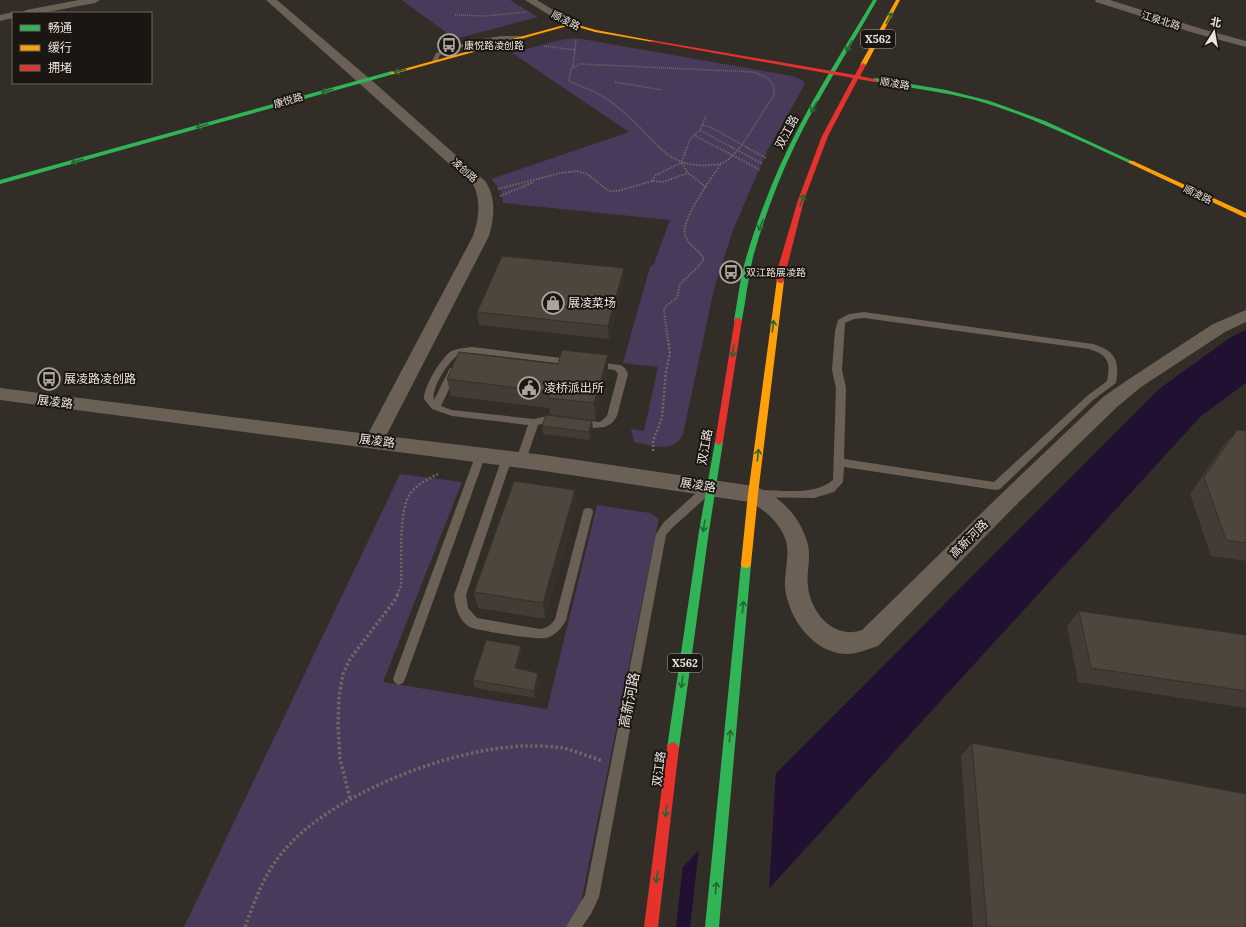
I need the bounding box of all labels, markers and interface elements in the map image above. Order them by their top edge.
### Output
street label: 顺凌路 [549,8,582,33]
street label: 江泉北路 [1140,8,1182,33]
legend [12,12,152,84]
one-way arrow [885,12,893,24]
north arrow [1194,12,1234,52]
text: 北 [1209,14,1223,30]
text: 畅通 [48,20,72,35]
road number: X562 [861,30,895,48]
bus stop icon: 康悦路凌创路 [436,32,462,58]
place label: 康悦路凌创路 [464,39,524,52]
text: 缓行 [48,40,72,55]
one-way arrow [845,40,853,52]
text: 拥堵 [48,60,72,75]
one-way arrow [394,68,407,75]
street label: 顺凌路 [879,75,911,92]
one-way arrow [321,88,334,95]
street label: 康悦路 [272,90,304,111]
one-way arrow [809,100,817,112]
street label: 双江路 [771,112,802,151]
one-way arrow [196,123,209,130]
street label: 凌创路 [449,156,480,185]
one-way arrow [71,158,84,165]
street label: 顺凌路 [1181,182,1214,207]
one-way arrow [799,193,806,206]
one-way arrow [756,218,764,230]
bus stop icon: 双江路展凌路 [718,259,744,285]
place label: 双江路展凌路 [746,266,806,279]
shop icon: 展凌菜场 [540,290,566,316]
place label: 展凌菜场 [568,295,616,310]
one-way arrow [769,320,777,333]
one-way arrow [729,345,737,358]
bus stop icon: 展凌路凌创路 [36,366,62,392]
place label: 展凌路凌创路 [64,371,136,386]
public building icon: 凌桥派出所 [516,375,542,401]
place label: 凌桥派出所 [544,380,604,395]
street label: 展凌路 [36,392,74,411]
street label: 双江路 [694,428,715,466]
street label: 展凌路 [358,431,396,450]
one-way arrow [754,449,762,462]
street label: 展凌路 [679,474,717,495]
street label: 高新河路 [946,516,991,561]
one-way arrow [700,519,708,532]
one-way arrow [740,601,747,614]
road number: X562 [668,654,702,672]
street label: 高新河路 [615,671,643,729]
one-way arrow [678,675,686,688]
one-way arrow [727,730,734,743]
street label: 双江路 [649,750,668,788]
one-way arrow [662,804,670,817]
one-way arrow [653,870,661,883]
one-way arrow [712,882,720,895]

